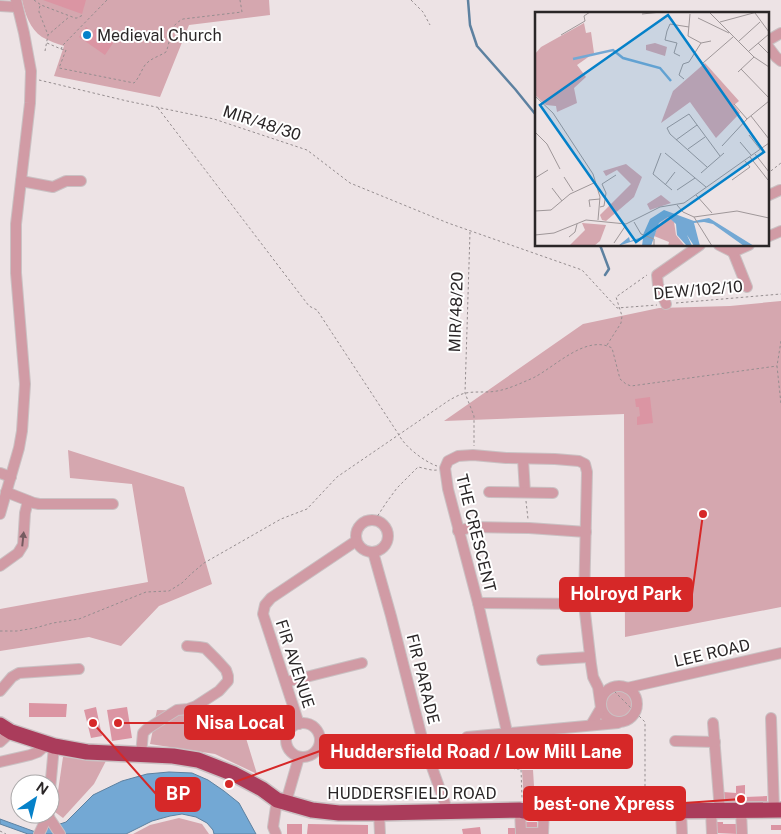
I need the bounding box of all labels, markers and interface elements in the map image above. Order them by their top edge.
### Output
inset map [535,12,768,246]
place label: Medieval Church [97,26,222,45]
marker: Medieval Church [81,29,93,41]
street label: MIR/48/30 [221,101,304,145]
street label: MIR/48/20 [445,271,467,353]
street label: DEW/102/10 [652,277,744,303]
street label: THE CRESCENT [452,472,500,594]
one-way arrow [19,530,27,546]
callout: Holroyd Park [560,578,692,611]
text: Holroyd Park [570,583,682,604]
street label: FIR AVENUE [272,617,318,711]
street label: FIR PARADE [403,632,443,726]
street label: LEE ROAD [672,635,752,671]
callout: Nisa Local [185,706,294,739]
text: Nisa Local [195,712,285,733]
callout: Huddersfield Road / Low Mill Lane [320,735,632,768]
text: Huddersfield Road / Low Mill Lane [330,741,622,762]
north arrow [10,774,60,824]
callout: BP [156,778,200,811]
text: N [33,779,52,798]
text: BP [166,783,190,804]
street label: HUDDERSFIELD ROAD [327,784,497,803]
callout: best-one Xpress [524,787,685,820]
text: best-one Xpress [533,793,675,814]

